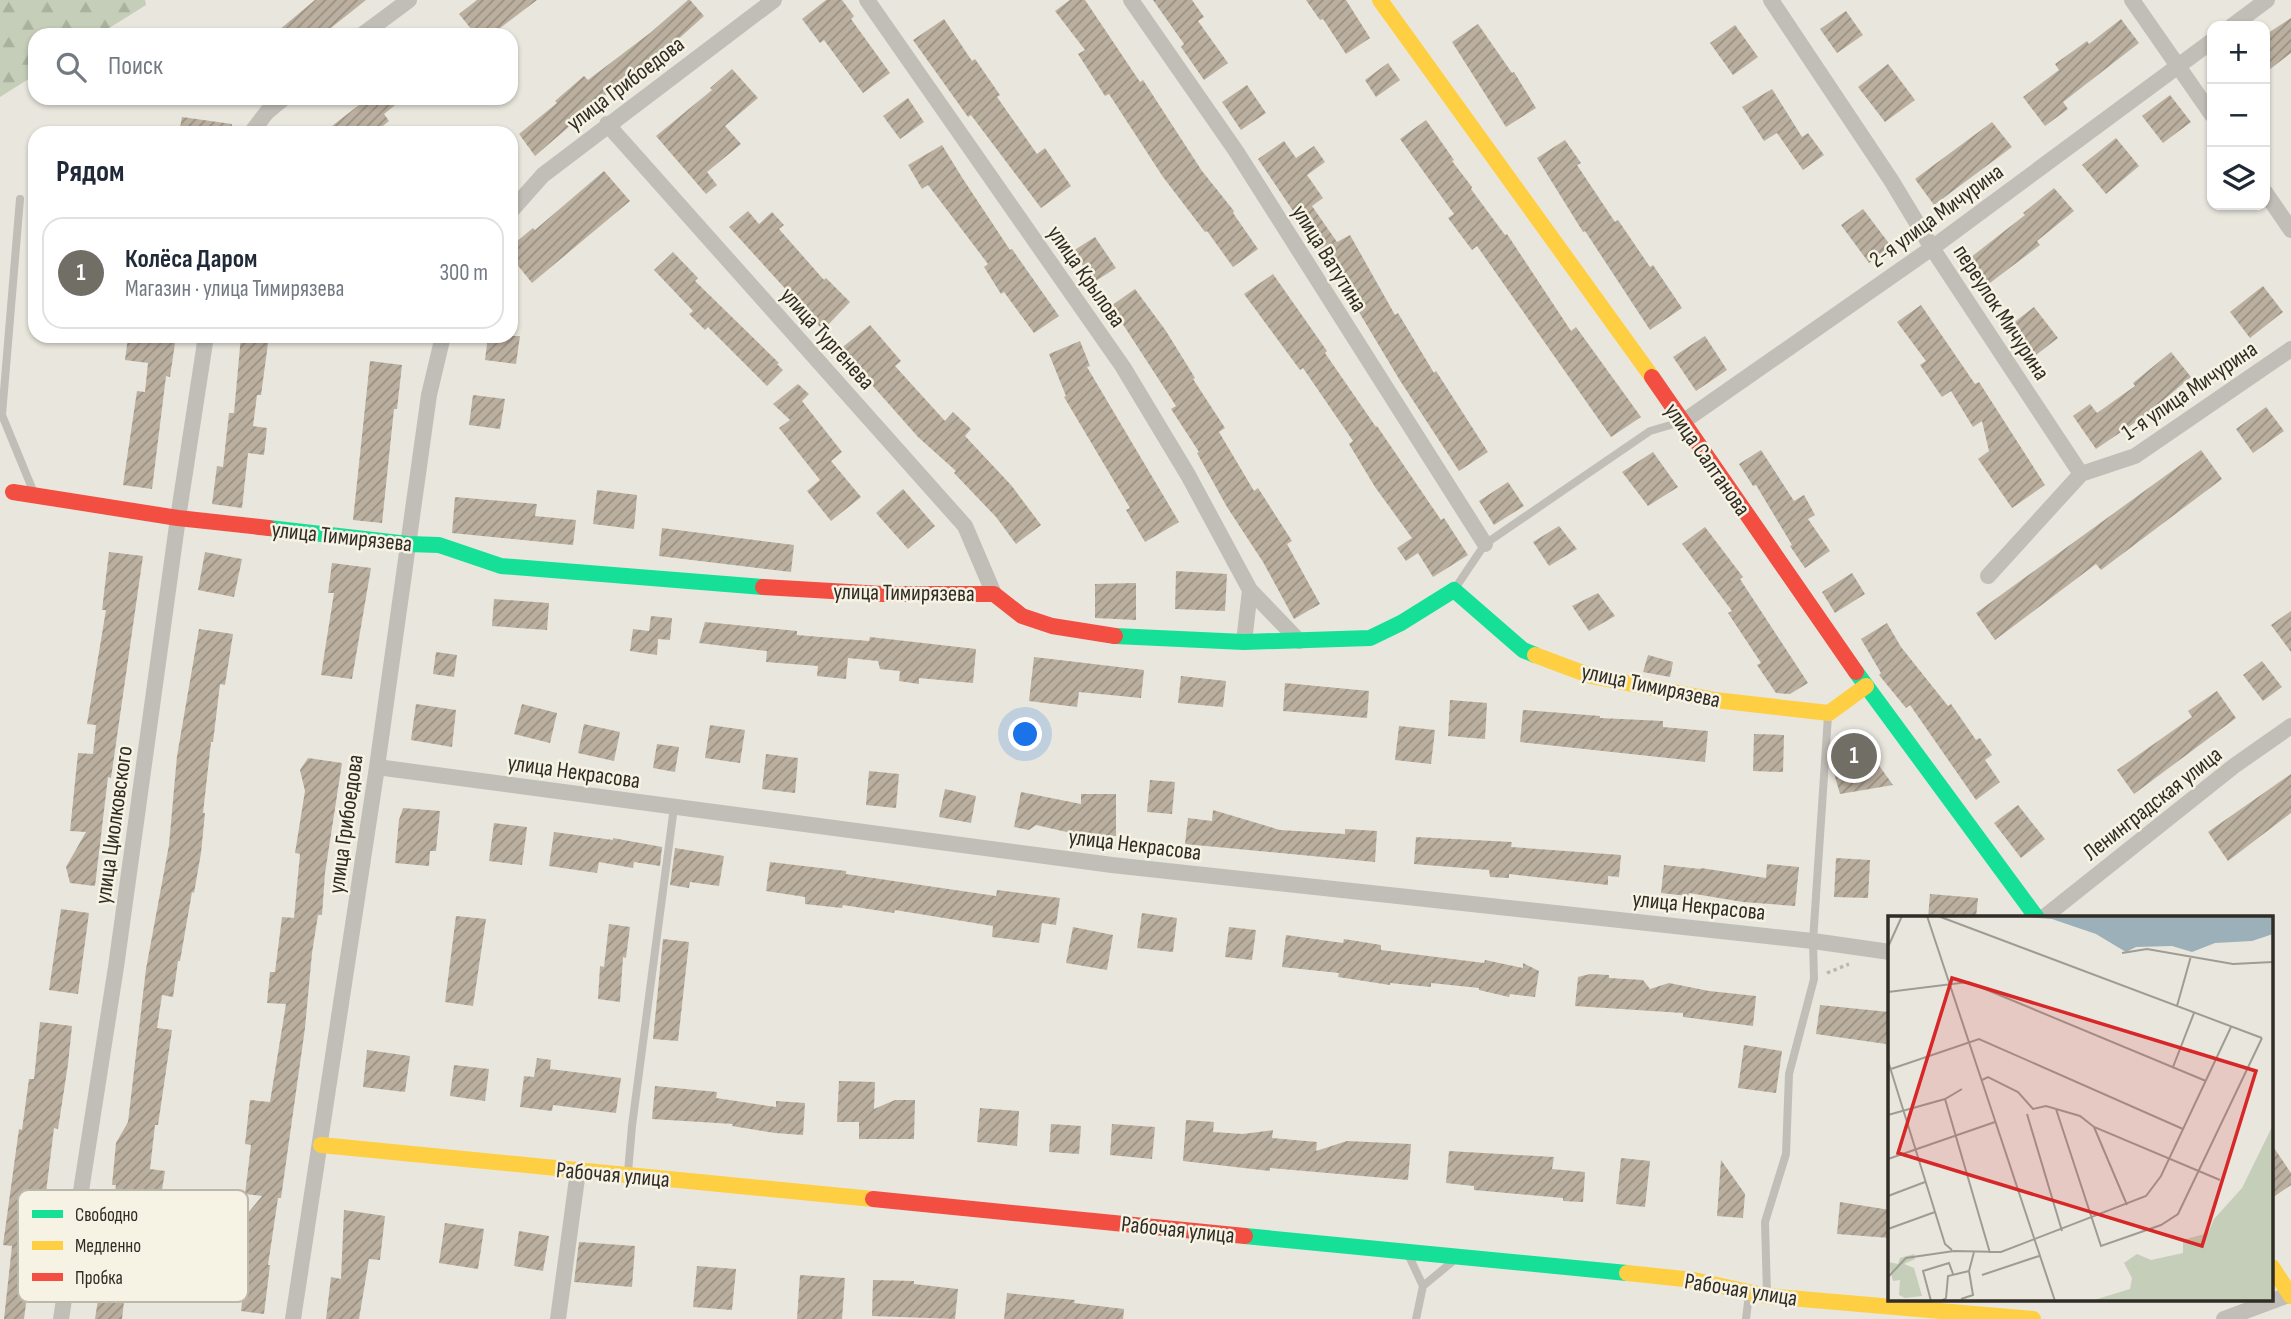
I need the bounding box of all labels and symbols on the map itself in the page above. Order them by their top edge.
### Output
street label: улица Грибоедова [561,30,690,137]
street label: 2-я улица Мичурина [1864,158,2009,274]
street label: улица Ватутина [1285,200,1373,317]
street label: улица Крылова [1041,220,1132,333]
street label: переулок Мичурина [1947,239,2055,386]
street label: улица Тургенева [774,282,881,396]
street label: 1-я улица Мичурина [2116,335,2263,446]
street label: улица Салтанова [1658,398,1756,521]
street label: улица Тимирязева [270,516,414,558]
street label: улица Тимирязева [833,578,975,608]
street label: улица Тимирязева [1579,658,1723,714]
your location [1008,717,1042,751]
pin: 1 [1831,730,1877,782]
street label: Ленинградская улица [2077,741,2228,867]
street label: улица Циолковского [89,744,139,906]
street label: улица Некрасова [506,749,642,795]
street label: улица Грибоедова [322,753,370,895]
street label: улица Некрасова [1067,823,1203,867]
street label: улица Некрасова [1631,885,1767,927]
inset map [1888,916,2274,1302]
street label: Рабочая улица [555,1156,671,1194]
legend [18,1190,248,1302]
text: Свободно [75,1204,138,1227]
street label: Рабочая улица [1120,1210,1236,1250]
text: Медленно [75,1235,141,1258]
text: Пробка [75,1267,123,1290]
street label: Рабочая улица [1682,1267,1799,1313]

